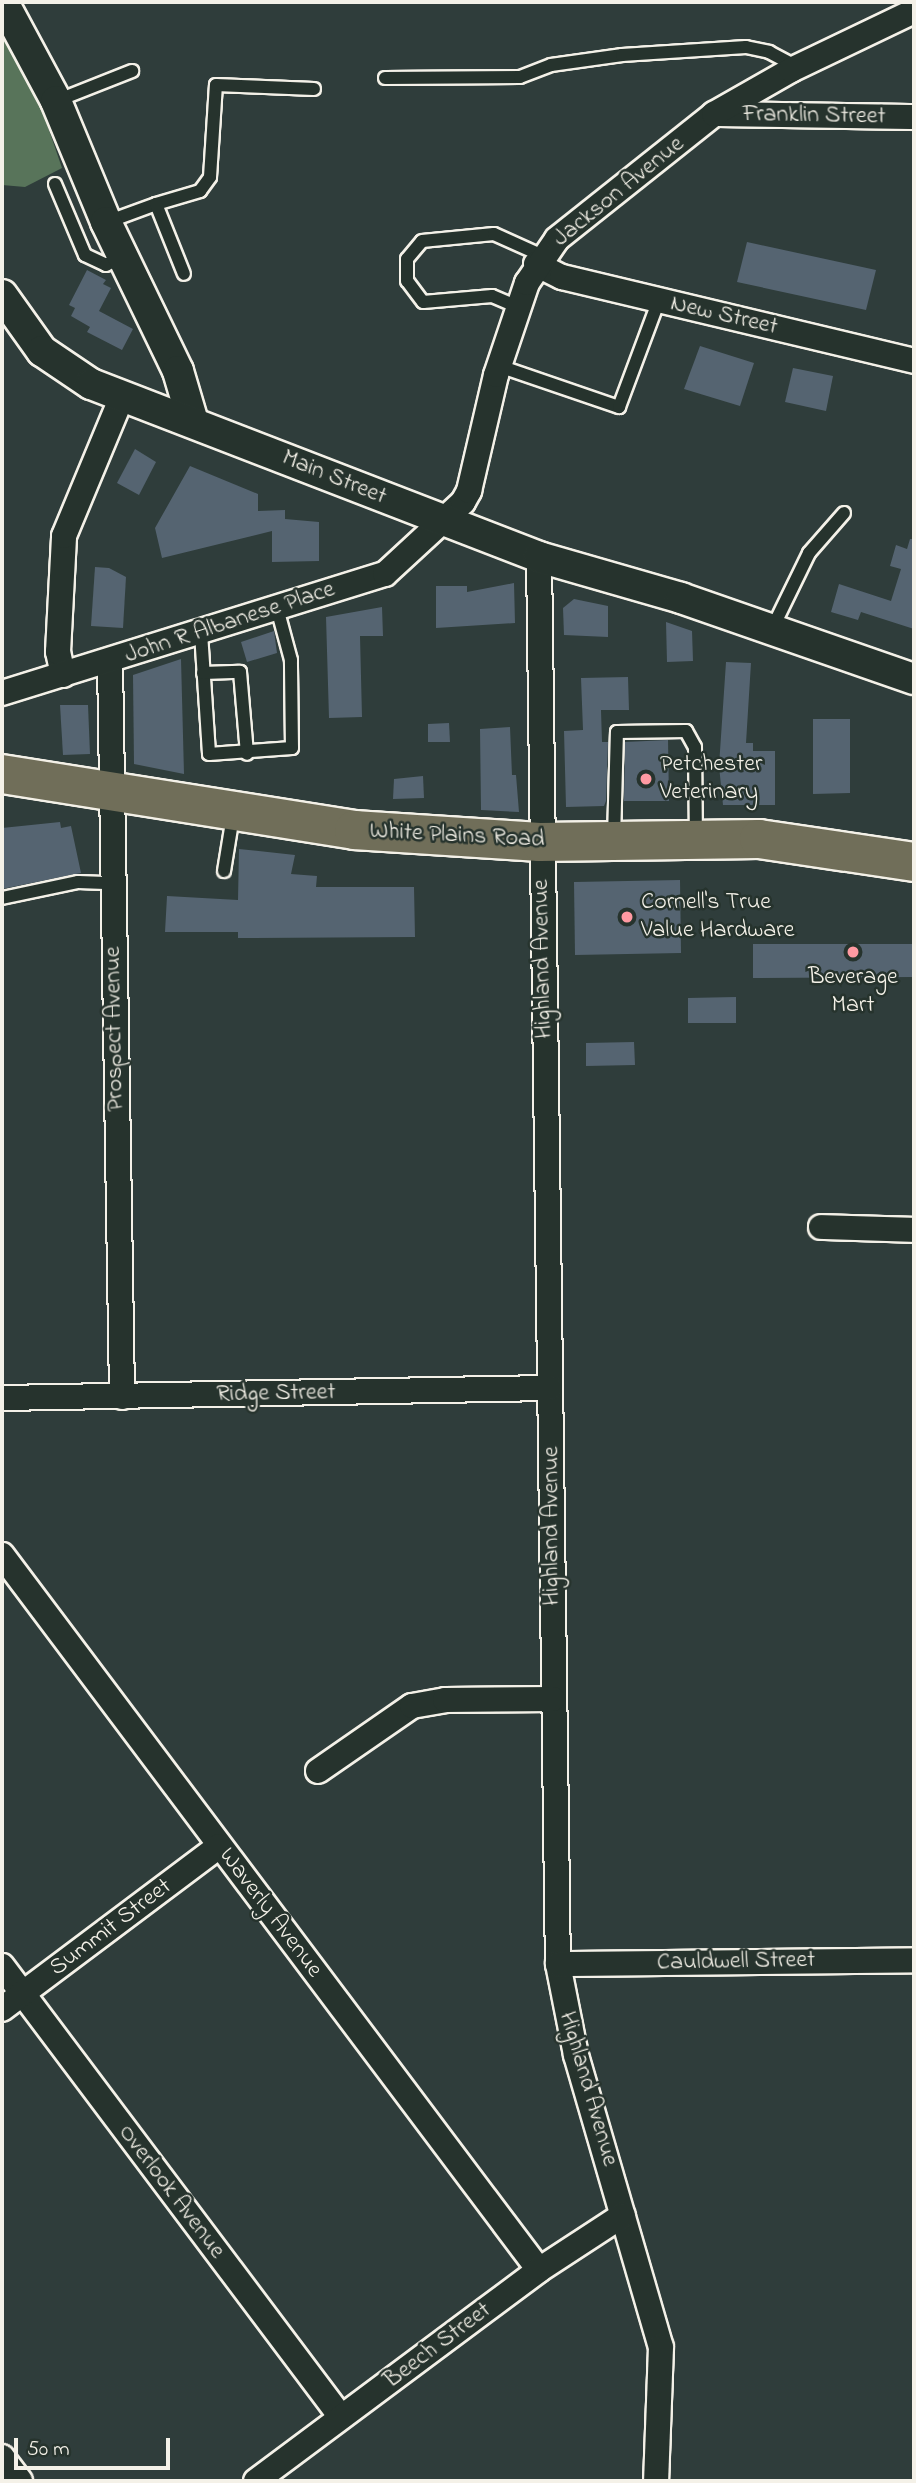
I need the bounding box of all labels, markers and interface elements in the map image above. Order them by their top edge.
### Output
street label: Franklin Street [742,100,886,132]
street label: Jackson Avenue [548,130,690,254]
street label: New Street [668,290,780,342]
street label: Main Street [278,444,390,512]
street label: John R Albanese Place [121,575,339,671]
place label: Petchester Veterinary [660,751,763,807]
marker: Petchester Veterinary [638,771,654,787]
street label: White Plains Road [369,817,545,855]
street label: Highland Avenue [527,879,559,1039]
place label: Cornell's True Value Hardware [641,889,794,945]
marker: Cornell's True Value Hardware [619,909,635,925]
marker: Beverage Mart [845,944,861,960]
street label: Prospect Avenue [99,946,131,1112]
place label: Beverage Mart [808,964,898,1020]
street label: Ridge Street [216,1379,336,1409]
street label: Highland Avenue [538,1446,566,1606]
street label: Waverly Avenue [212,1842,328,1984]
street label: Summit Street [44,1873,178,1983]
street label: Cauldwell Street [657,1946,815,1978]
street label: Highland Avenue [552,2008,624,2170]
street label: Overlook Avenue [111,2119,231,2265]
street label: Beech Street [379,2297,497,2395]
scale bar [18,2424,173,2468]
text: 50 m [27,2435,70,2465]

